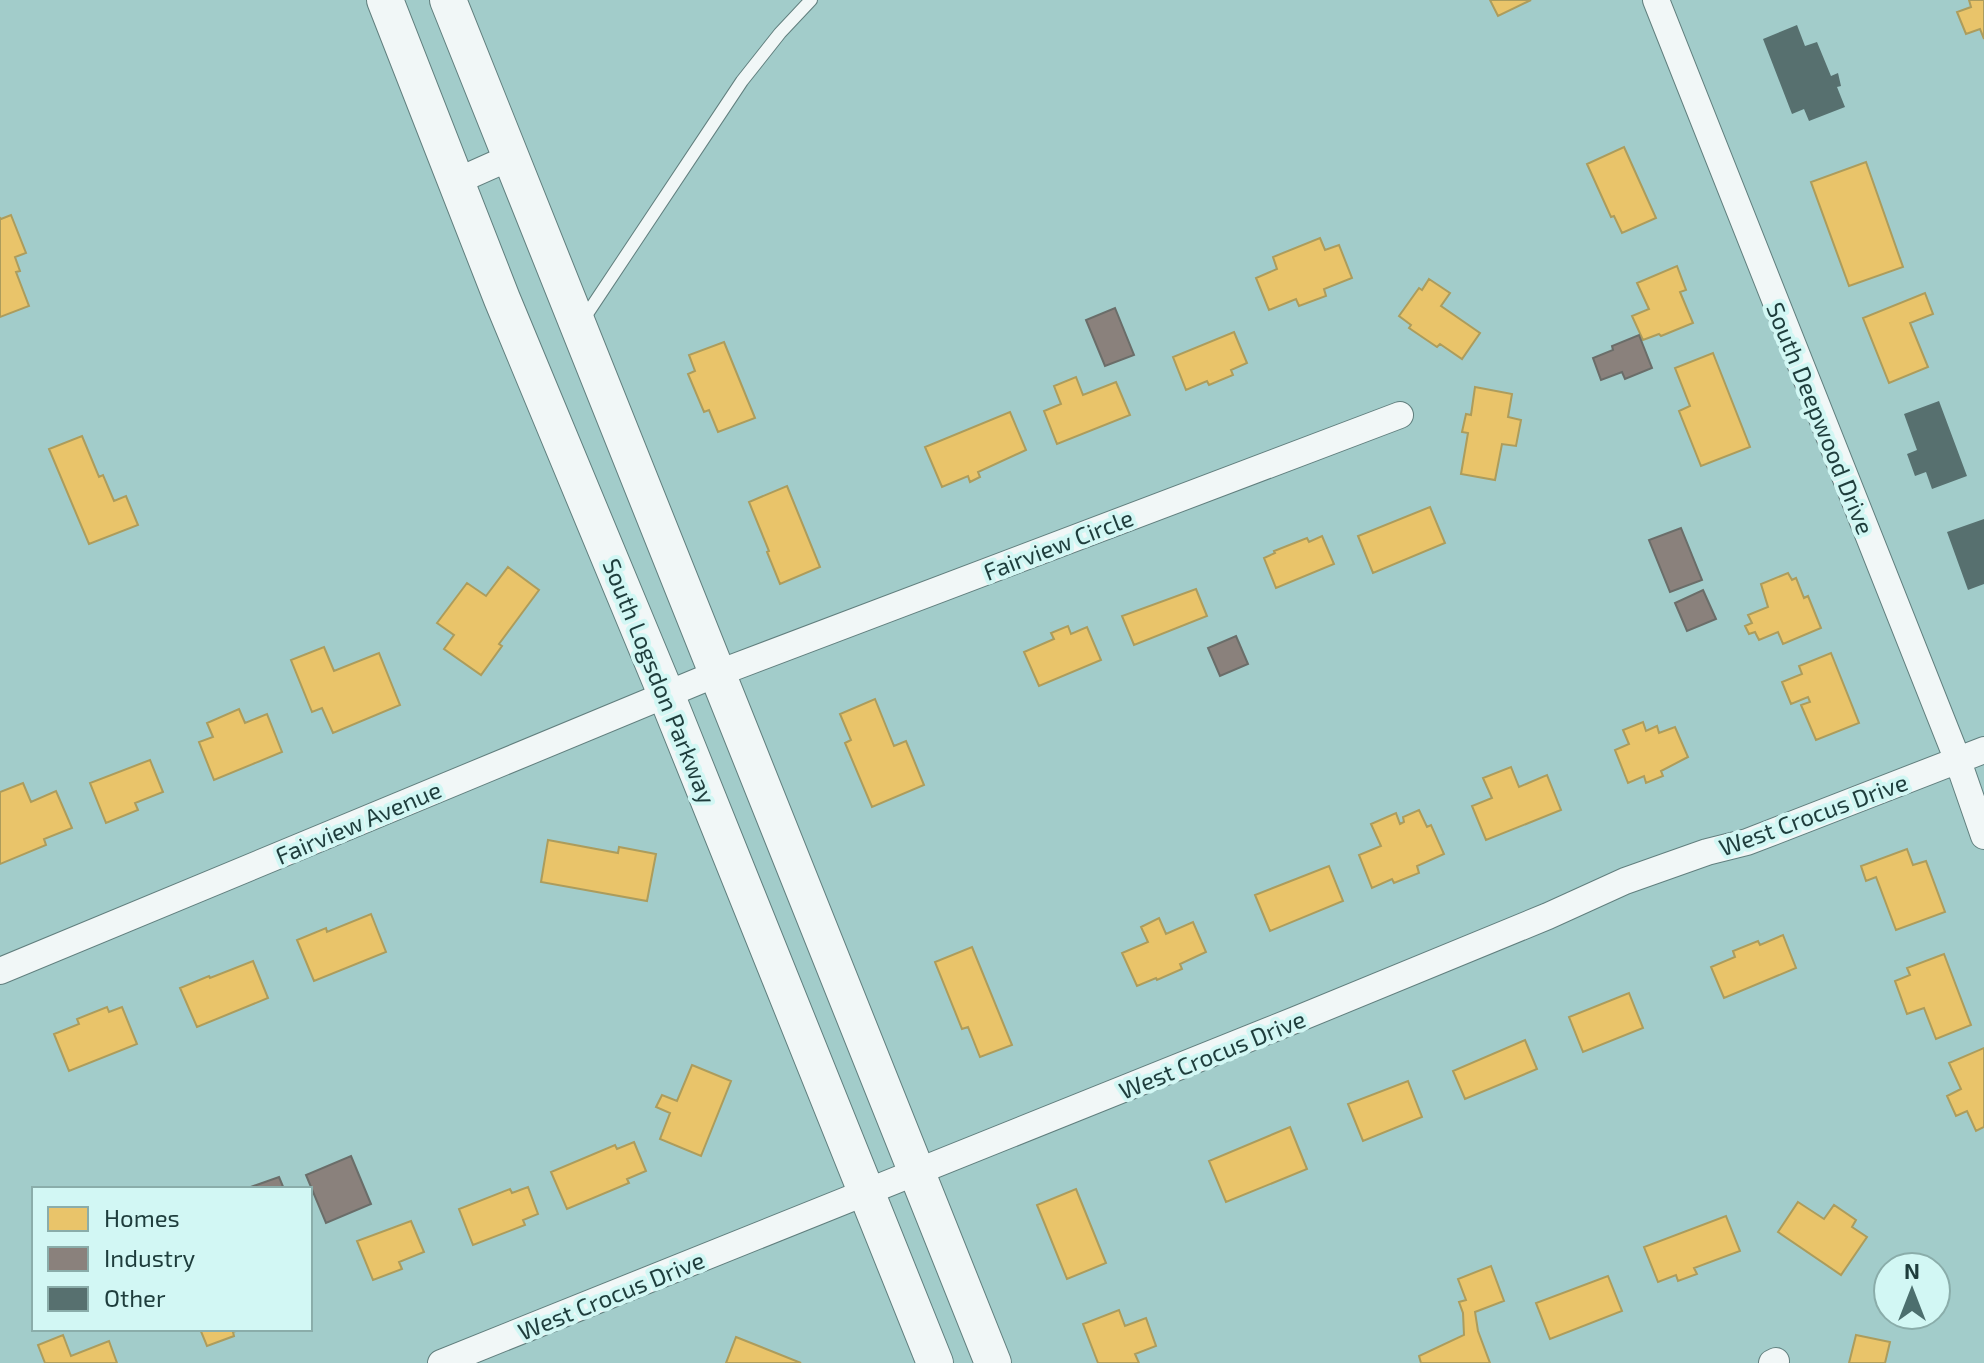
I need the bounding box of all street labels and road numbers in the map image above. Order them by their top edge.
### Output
street label: South Deepwood Drive [1761,298,1881,538]
street label: Fairview Circle [979,502,1137,586]
street label: South Logsdon Parkway [597,554,723,808]
street label: West Crocus Drive [1715,766,1911,862]
street label: Fairview Avenue [271,774,445,870]
street label: West Crocus Drive [1115,1003,1309,1105]
street label: West Crocus Drive [514,1244,708,1346]

